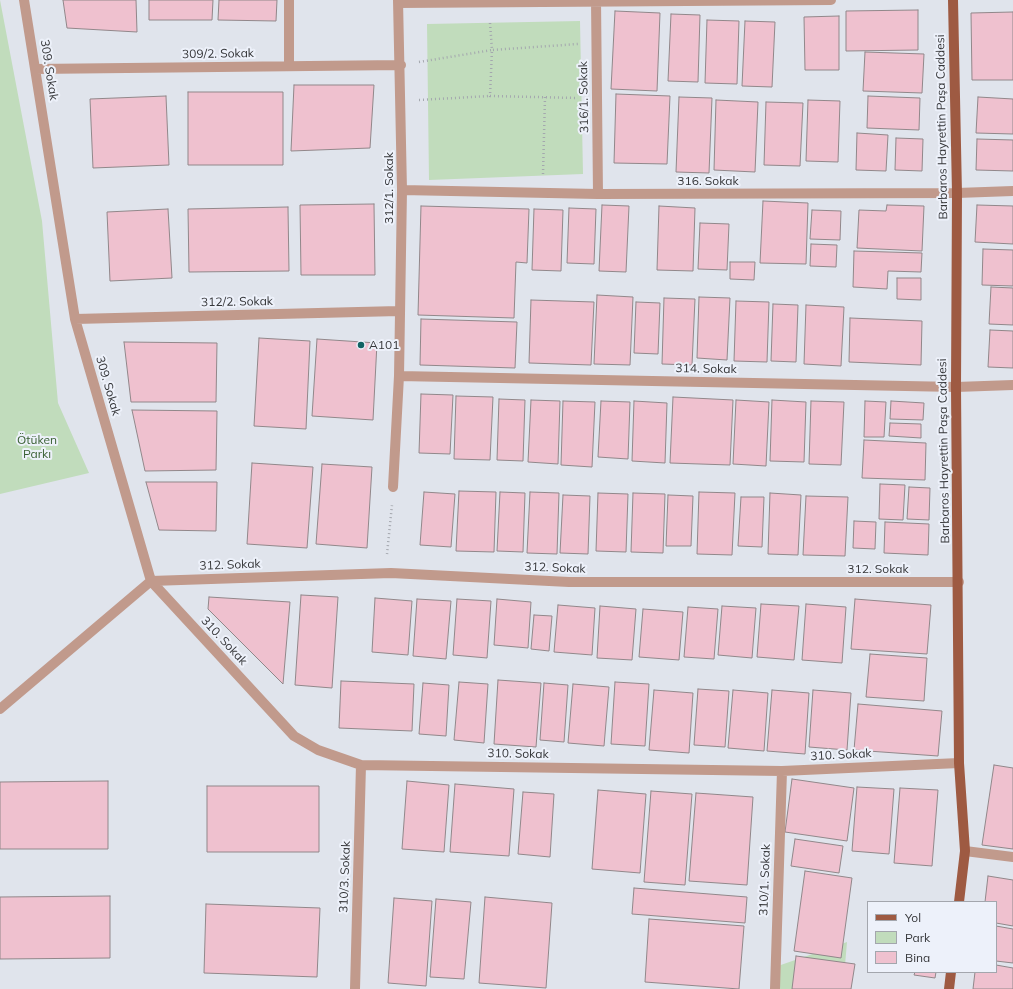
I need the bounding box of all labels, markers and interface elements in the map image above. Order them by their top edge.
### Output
street label: Barbaros Hayrettin Paşa Caddesi [933,34,951,220]
street label: 309. Sokak [37,39,61,101]
street label: 309/2. Sokak [182,46,254,62]
street label: 316/1. Sokak [576,61,592,133]
street label: 312/1. Sokak [382,152,396,224]
street label: 316. Sokak [677,174,739,188]
street label: 312/2. Sokak [201,294,273,310]
place label: A101 [369,338,399,352]
marker: A101 [356,340,366,350]
street label: 309. Sokak [93,355,123,417]
street label: Barbaros Hayrettin Paşa Caddesi [935,358,953,544]
street label: 314. Sokak [675,361,737,377]
park label: Ötüken Parkı [17,433,57,461]
street label: 312. Sokak [199,557,261,573]
street label: 312. Sokak [524,560,586,576]
street label: 312. Sokak [847,562,909,576]
street label: 310. Sokak [198,614,250,668]
street label: 310. Sokak [487,746,549,762]
street label: 310. Sokak [810,746,872,764]
street label: 310/3. Sokak [337,841,353,913]
street label: 310/1. Sokak [757,844,773,916]
legend [867,901,997,973]
text: Yol [905,910,921,925]
text: Park [905,930,930,945]
text: Bina [905,950,930,965]

